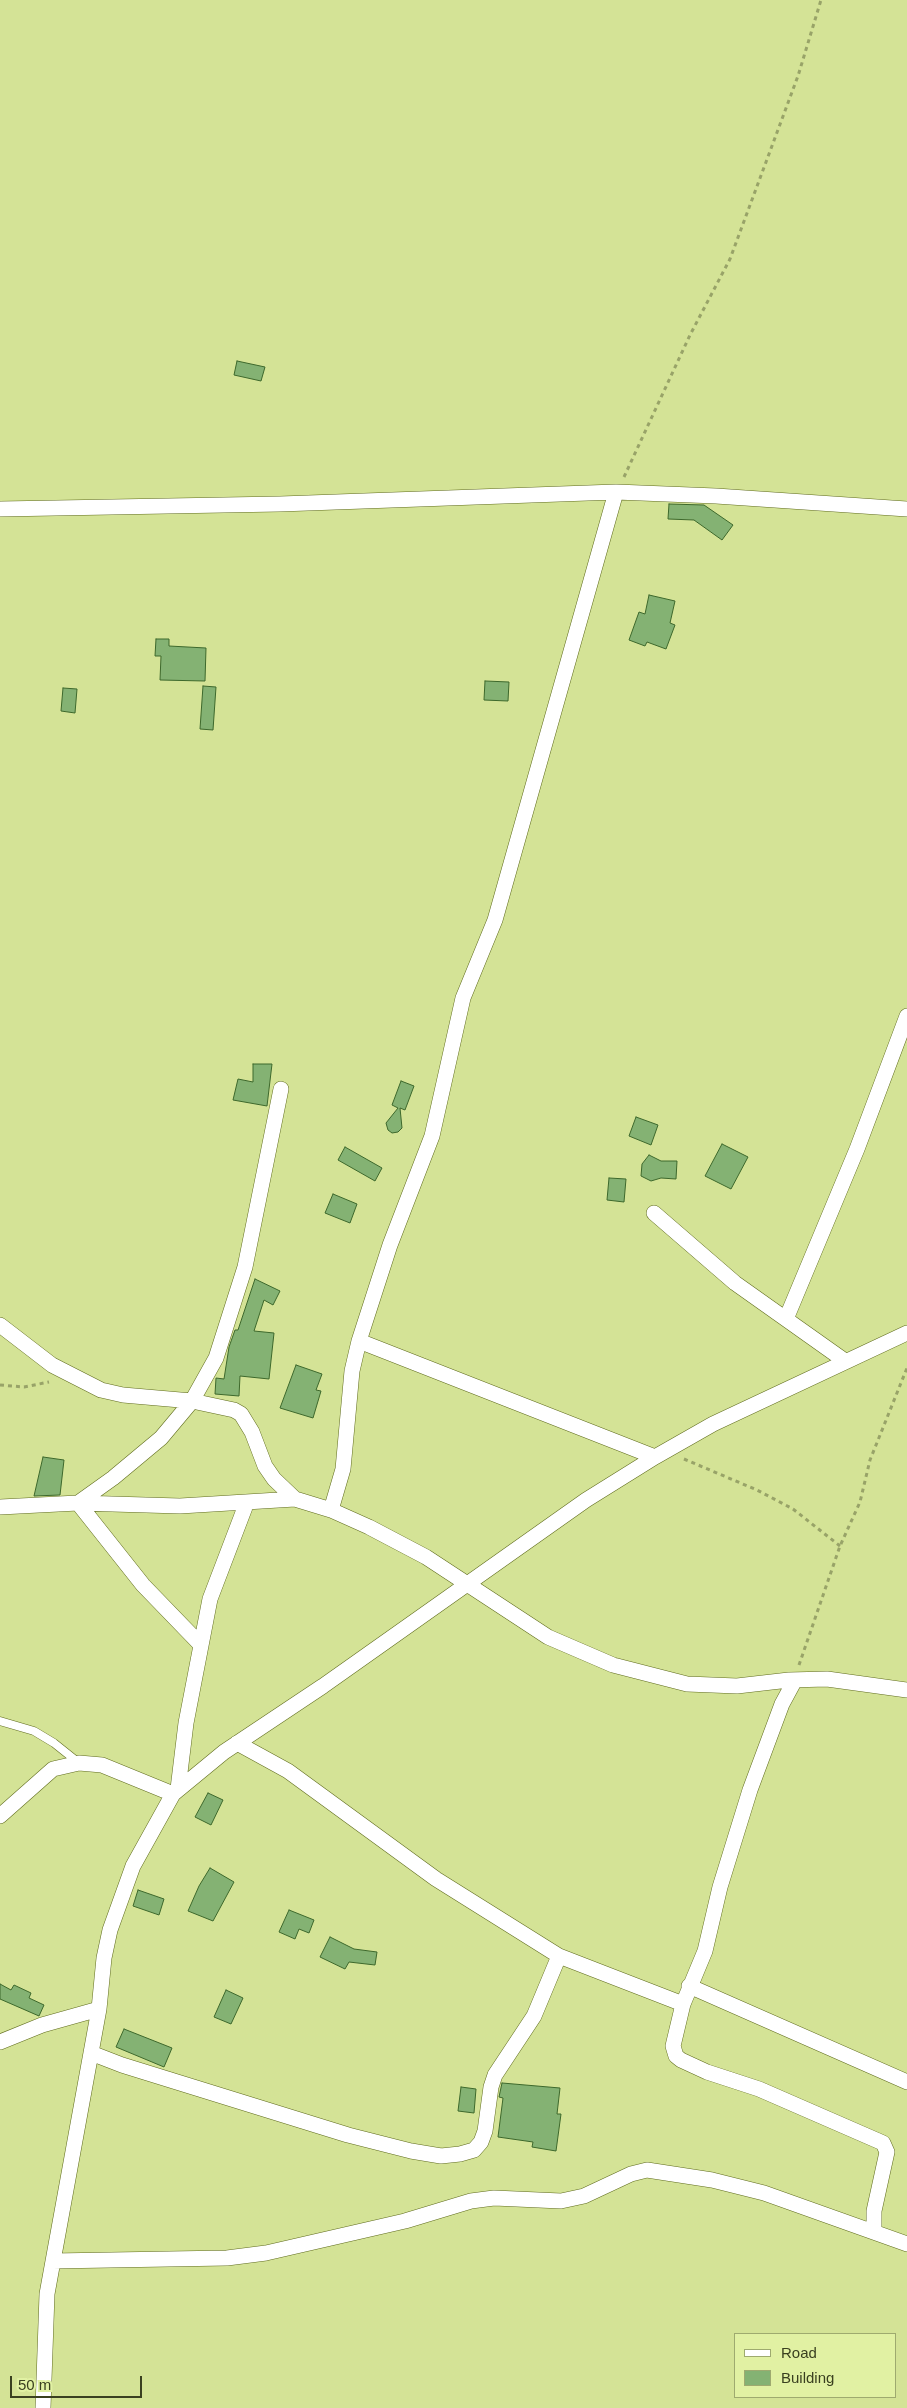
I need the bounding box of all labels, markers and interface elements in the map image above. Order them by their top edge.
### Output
legend [734,2333,897,2398]
text: Road [781,2344,817,2361]
scale bar [12,2366,145,2398]
text: Building [781,2369,834,2386]
text: 50 m [18,2376,51,2393]

